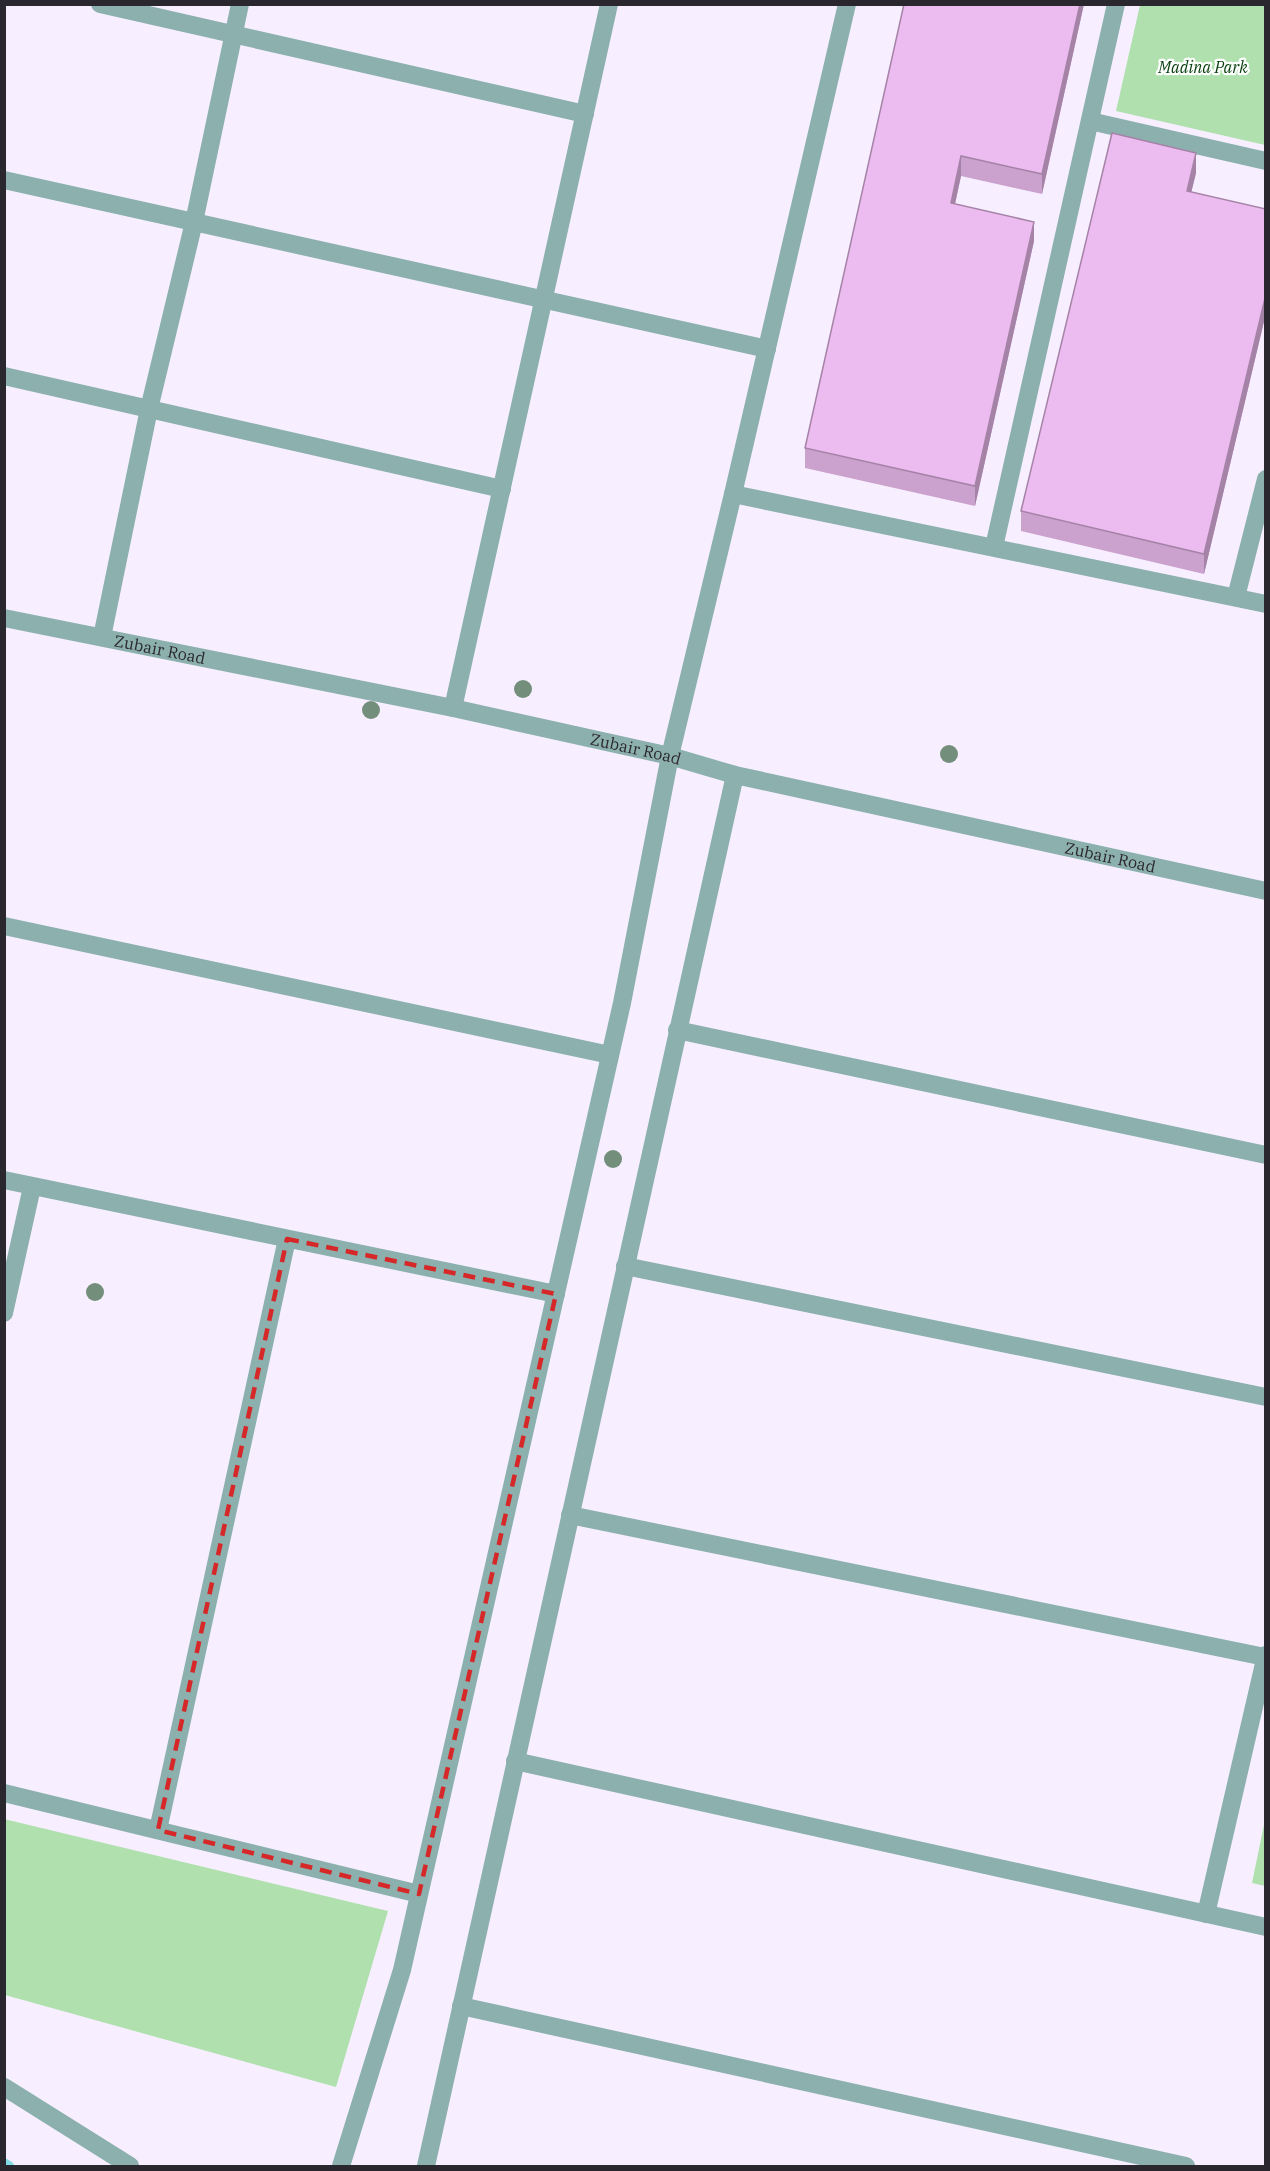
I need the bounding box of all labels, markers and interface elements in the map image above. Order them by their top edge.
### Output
park label: Madina Park [1157,57,1248,77]
street label: Zubair Road [113,630,208,668]
street label: Zubair Road [588,729,684,769]
street label: Zubair Road [1063,837,1158,877]

